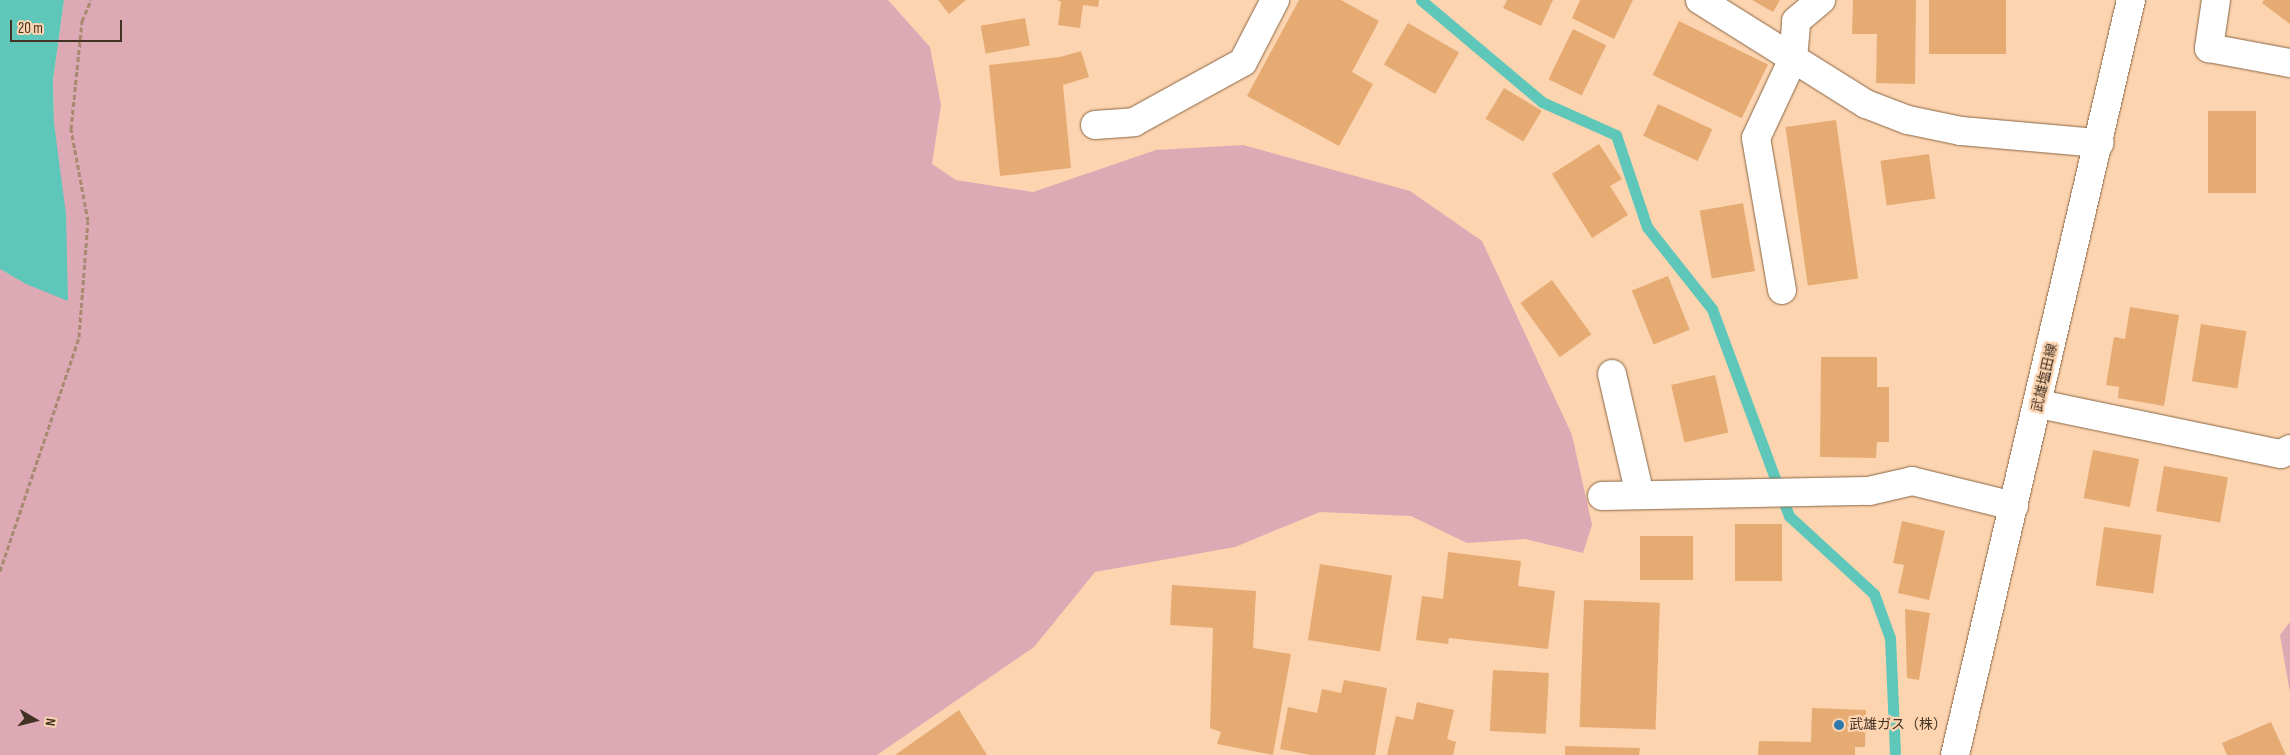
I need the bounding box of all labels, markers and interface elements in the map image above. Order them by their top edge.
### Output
scale bar [12,10,125,42]
text: 20 m [18,19,43,38]
street label: 武雄塩田線 [2029,342,2061,414]
north arrow [10,695,60,745]
text: N [41,717,59,727]
place label: 武雄ガス（株） [1849,717,1947,733]
marker: 武雄ガス（株） [1833,719,1845,731]

